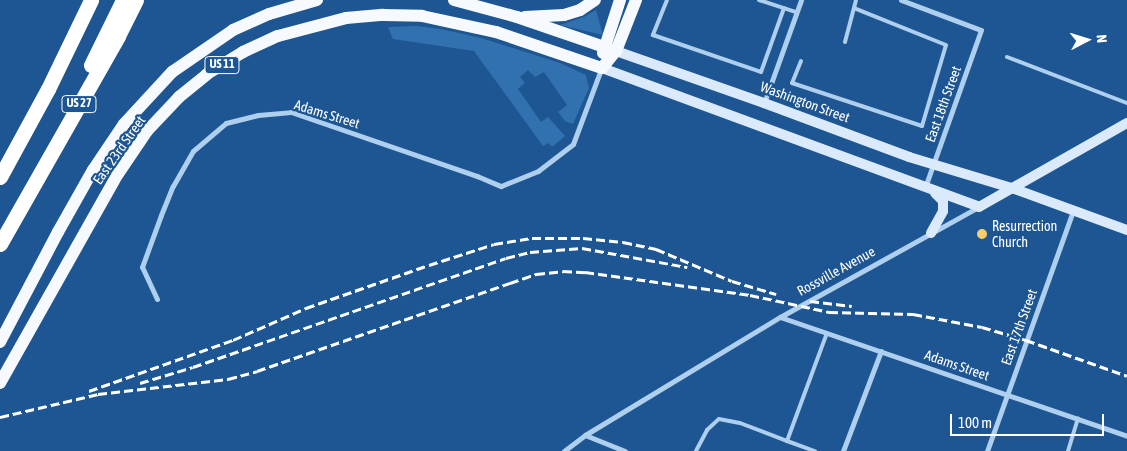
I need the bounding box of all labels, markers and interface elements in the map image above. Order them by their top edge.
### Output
north arrow [1062,15,1112,65]
text: N [1094,34,1110,43]
road number: US 11 [203,56,241,74]
street label: East 18th Street [921,64,965,144]
street label: Washington Street [758,78,852,126]
road number: US 27 [60,95,98,114]
street label: Adams Street [292,96,362,132]
street label: East 23rd Street [89,112,149,188]
place label: Resurrection Church [992,218,1057,250]
marker: Resurrection Church [976,228,988,240]
street label: Rossville Avenue [794,243,878,299]
street label: East 17th Street [997,287,1041,367]
street label: Adams Street [922,346,992,384]
scale bar [952,404,1106,436]
text: 100 m [958,414,992,431]

